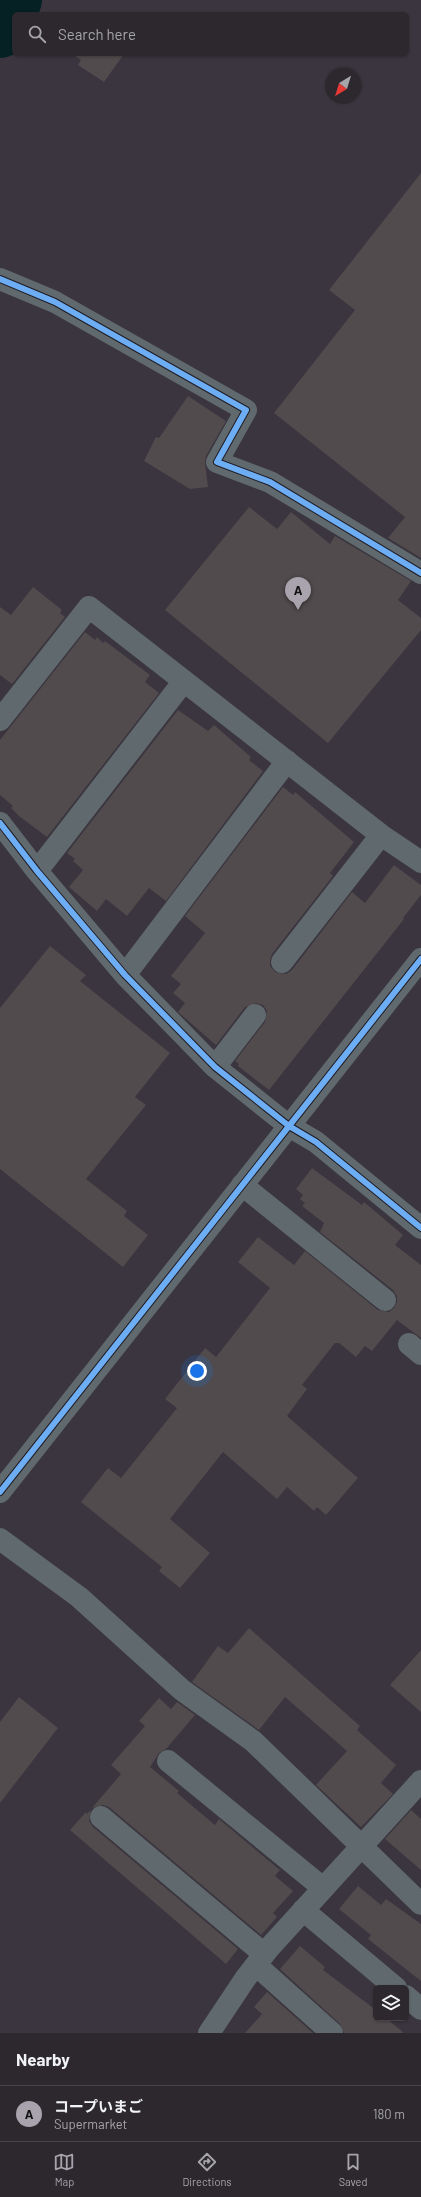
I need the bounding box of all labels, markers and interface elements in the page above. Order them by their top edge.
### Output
search box [12,12,409,56]
icon: search [26,23,48,45]
text: Search here [58,25,136,43]
north arrow [325,68,361,104]
pin: A [285,577,311,610]
your location [187,1361,207,1381]
map controls [373,1985,409,2021]
button: layers [373,1985,409,2021]
text: Nearby [16,2049,70,2069]
text: コープいまご [54,2097,143,2115]
text: A [25,2106,33,2122]
text: 180 m [373,2106,405,2122]
text: Supermarket [54,2116,127,2132]
tab: Map [53,2151,75,2188]
tab: Directions [182,2151,232,2188]
tab: Saved [339,2151,368,2188]

